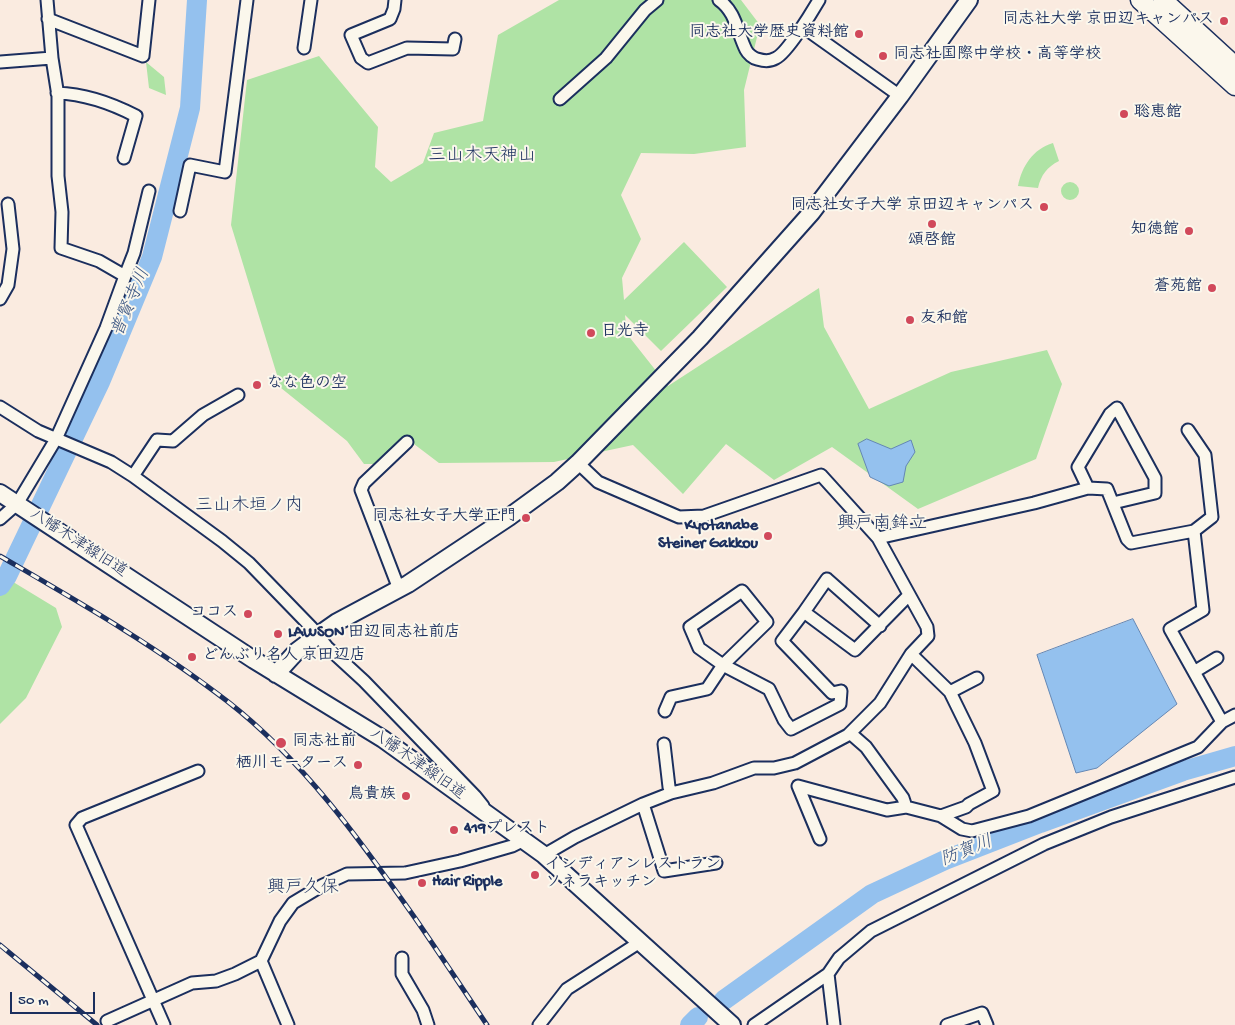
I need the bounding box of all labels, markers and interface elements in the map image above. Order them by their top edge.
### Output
place label: 同志社大学 京田辺キャンパス [1002,11,1214,31]
marker: 同志社大学 京田辺キャンパス [1218,15,1230,27]
place label: 同志社大学歴史資料館 [689,24,849,44]
marker: 同志社大学歴史資料館 [853,28,865,40]
place label: 同志社国際中学校・高等学校 [893,46,1101,66]
marker: 同志社国際中学校・高等学校 [877,50,889,62]
place label: 聡恵館 [1134,104,1182,124]
marker: 聡恵館 [1118,108,1130,120]
district label: 三山木天神山 [428,146,536,168]
place label: 同志社女子大学 京田辺キャンパス [790,197,1034,217]
marker: 同志社女子大学 京田辺キャンパス [1038,201,1050,213]
marker: 頌啓館 [926,218,938,230]
place label: 知徳館 [1131,221,1179,241]
marker: 知徳館 [1183,225,1195,237]
place label: 頌啓館 [908,232,956,252]
water label: 普賢寺川 [108,266,156,340]
place label: 蒼苑館 [1154,278,1202,298]
marker: 蒼苑館 [1206,282,1218,294]
place label: 友和館 [920,310,968,330]
marker: 友和館 [904,314,916,326]
place label: 日光寺 [601,323,649,343]
marker: 日光寺 [585,327,597,339]
place label: なな色の空 [267,375,347,395]
marker: なな色の空 [251,379,263,391]
district label: 三山木垣ノ内 [195,496,303,518]
street label: 八幡木津線旧道 [26,505,130,583]
place label: 同志社女子大学正門 [372,508,516,528]
marker: 同志社女子大学正門 [520,512,532,524]
district label: 興戸南鉾立 [837,514,927,536]
place label: Kyotanabe Steiner Gakkou [658,517,758,555]
marker: Kyotanabe Steiner Gakkou [762,530,774,542]
place label: ココス [190,604,238,624]
marker: ココス [242,608,254,620]
place label: LAWSON 田辺同志社前店 [288,624,460,644]
marker: LAWSON 田辺同志社前店 [272,628,284,640]
place label: どんぶり名人 京田辺店 [202,647,366,667]
marker: どんぶり名人 京田辺店 [186,651,198,663]
street label: 八幡木津線旧道 [366,725,468,805]
place label: 同志社前 [292,733,356,753]
marker: 同志社前 [274,736,288,750]
place label: 栖川モータース [236,755,348,775]
marker: 栖川モータース [352,759,364,771]
place label: 鳥貴族 [348,786,396,806]
marker: 鳥貴族 [400,790,412,802]
place label: 419プレスト [464,820,550,840]
marker: 419プレスト [448,824,460,836]
water label: 防賀川 [938,832,996,872]
place label: インディアンレストラン ソネラキッチン [545,856,721,894]
marker: インディアンレストラン ソネラキッチン [529,869,541,881]
place label: Hair Ripple [432,873,502,893]
marker: Hair Ripple [416,877,428,889]
district label: 興戸久保 [267,878,339,900]
scale bar [12,982,98,1014]
text: 50 m [18,992,49,1010]

